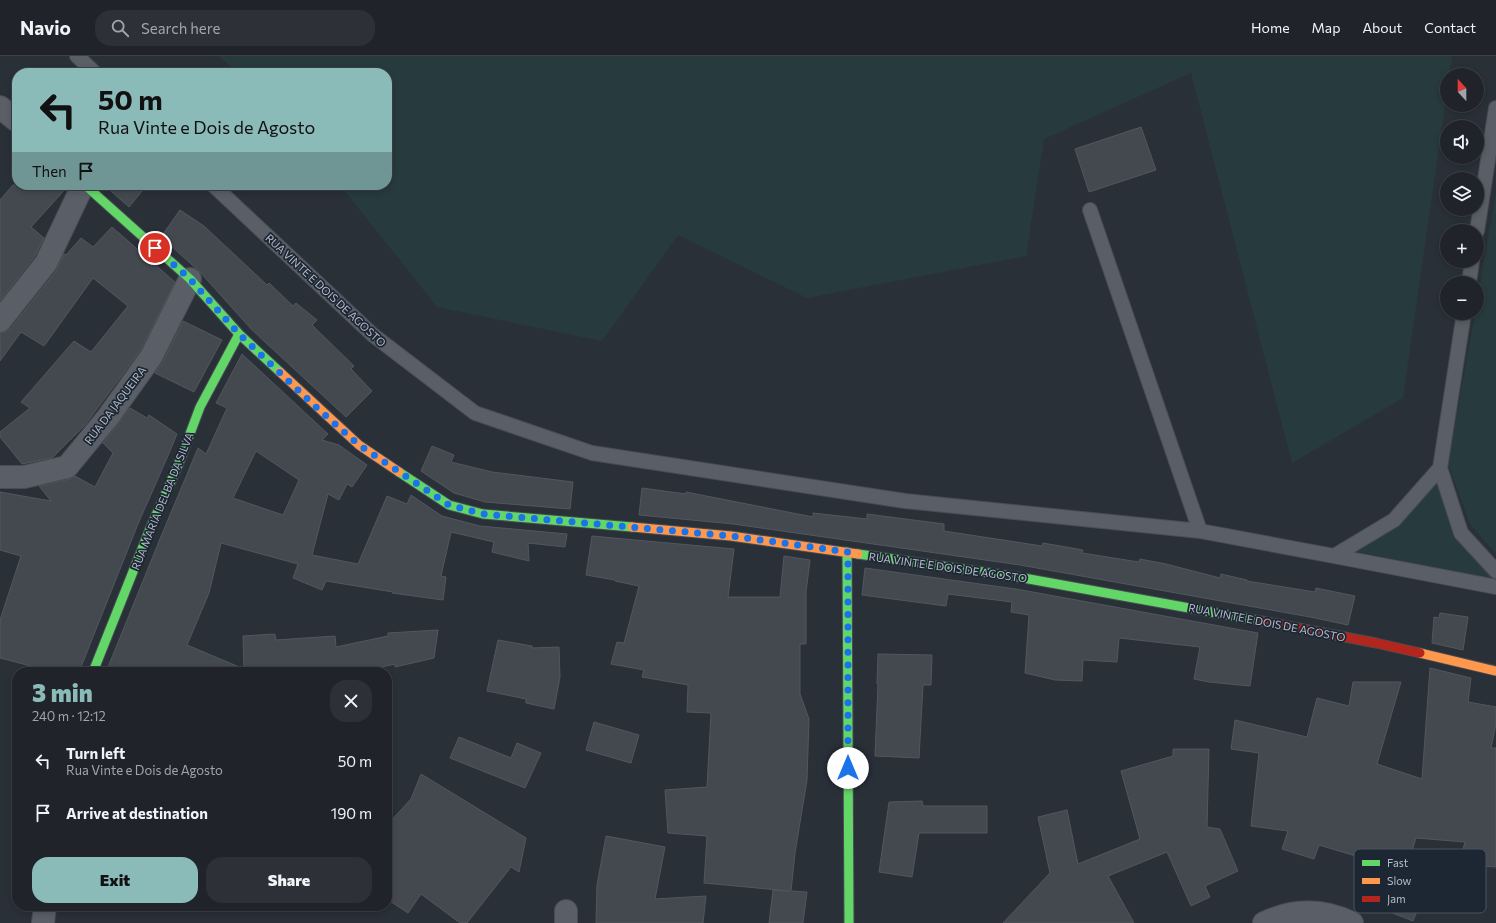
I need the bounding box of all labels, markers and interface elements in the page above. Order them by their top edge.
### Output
search box [95,10,375,46]
text: Navio [20,16,71,39]
icon: search [109,17,131,39]
text: Search here [141,19,220,37]
text: Home [1251,19,1290,36]
text: Map [1312,19,1340,36]
text: About [1362,19,1402,36]
text: Contact [1424,19,1476,36]
north arrow [1440,68,1484,112]
map controls [1440,68,1484,320]
text: 50 m [98,82,163,116]
icon: left [32,84,84,136]
text: Rua Vinte e Dois de Agosto [98,116,315,138]
button: sound [1440,120,1484,164]
icon: arrive [75,160,97,182]
text: Then [32,162,67,180]
button: layers [1440,172,1484,216]
button: + [1440,224,1484,268]
pin [138,231,172,265]
street label: RUA VINTE E DOIS DE AGOSTO [263,231,389,349]
icon: arrive [144,237,166,259]
button: − [1440,276,1484,320]
street label: RUA DA JAQUEIRA [82,363,150,447]
street label: RUA MARIA DELBA DA SILVA [128,430,196,572]
street label: RUA VINTE E DOIS DE AGOSTO [868,549,1028,585]
street label: RUA VINTE E DOIS DE AGOSTO [1187,600,1347,644]
text: 3 min [32,678,93,707]
button: close [330,680,372,722]
text: 240 m · 12:12 [32,708,106,724]
text: Turn left [66,744,125,762]
position arrow [827,747,869,789]
icon: left [32,750,54,772]
text: 50 m [338,752,372,770]
text: Rua Vinte e Dois de Agosto [66,762,223,778]
icon: arrive [32,802,54,824]
text: Arrive at destination [66,804,208,822]
text: 190 m [331,804,372,822]
legend [1354,849,1486,913]
text: Fast [1387,856,1409,869]
button: Exit [32,857,198,903]
button: Share [206,857,372,903]
text: Slow [1387,874,1412,887]
text: Jam [1387,892,1406,906]

